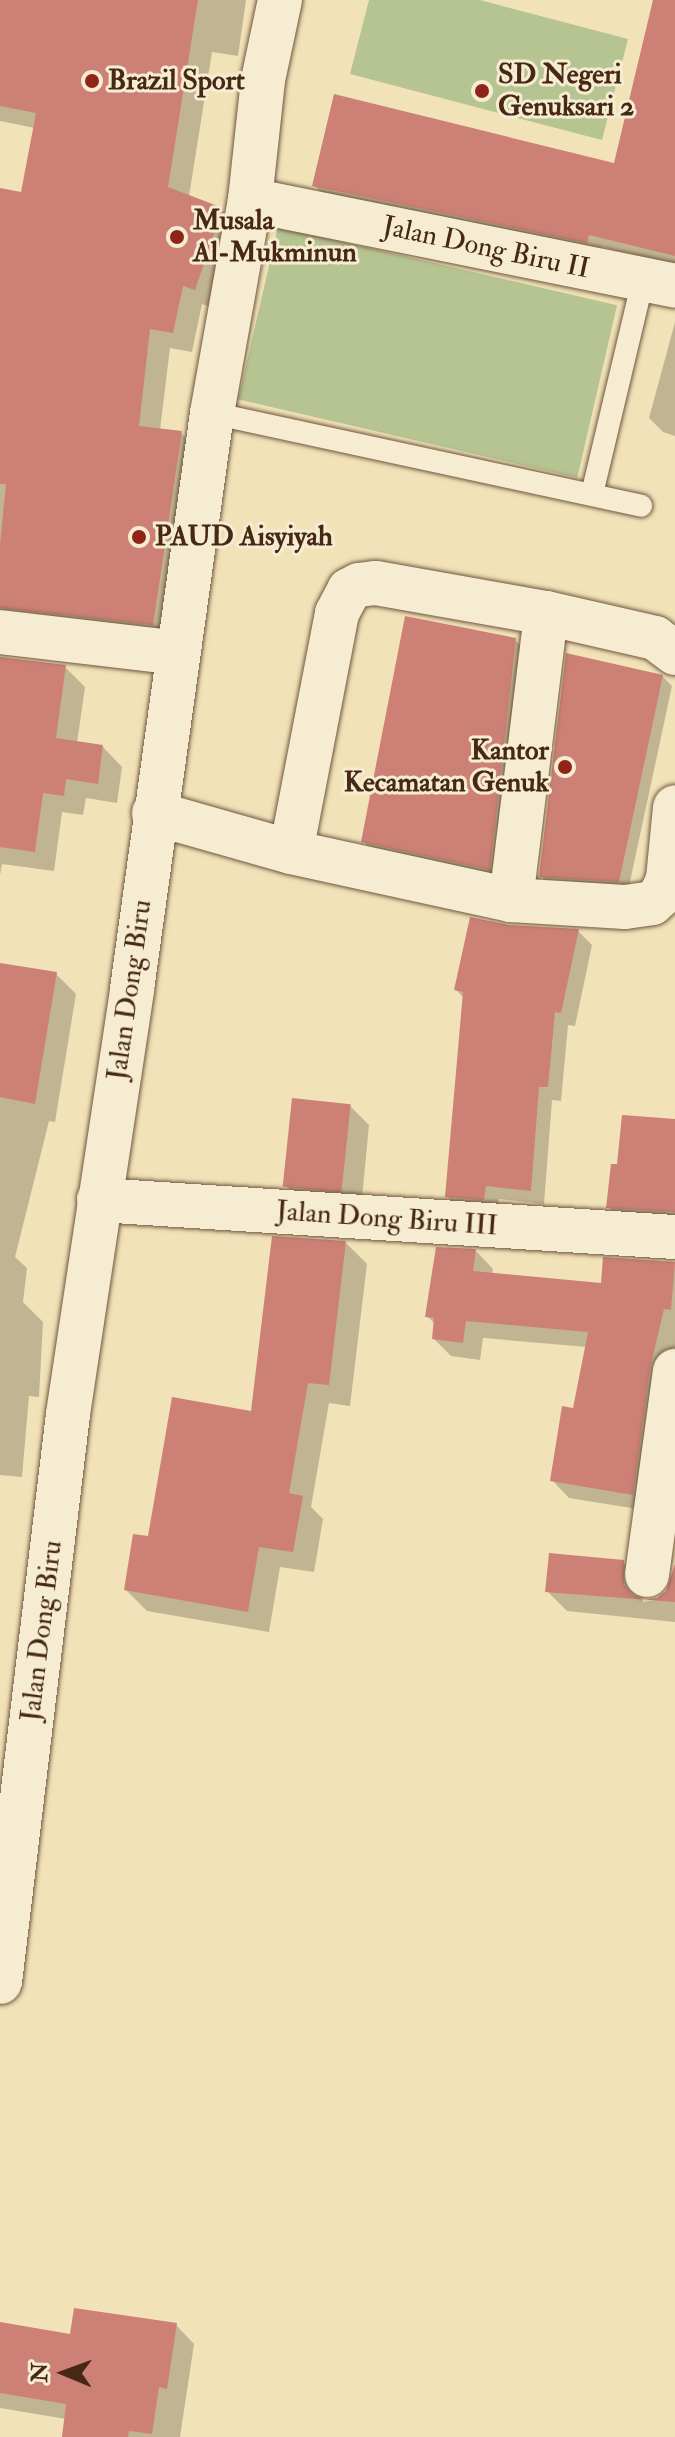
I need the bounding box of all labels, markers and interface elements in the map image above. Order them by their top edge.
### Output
place label: SD Negeri Genuksari 2 [498,58,634,124]
place label: Brazil Sport [108,64,245,98]
marker: Brazil Sport [83,72,101,90]
marker: SD Negeri Genuksari 2 [473,82,491,100]
place label: Musala Al-Mukminun [193,204,357,270]
street label: Jalan Dong Biru II [379,210,593,286]
marker: Musala Al-Mukminun [168,228,186,246]
place label: PAUD Aisyiyah [155,520,333,554]
marker: PAUD Aisyiyah [130,528,148,546]
place label: Kantor Kecamatan Genuk [344,734,549,800]
marker: Kantor Kecamatan Genuk [556,758,574,776]
street label: Jalan Dong Biru [101,897,159,1083]
street label: Jalan Dong Biru III [275,1194,499,1244]
street label: Jalan Dong Biru [14,1539,70,1723]
north arrow [24,2333,104,2413]
text: N [26,2362,54,2383]

